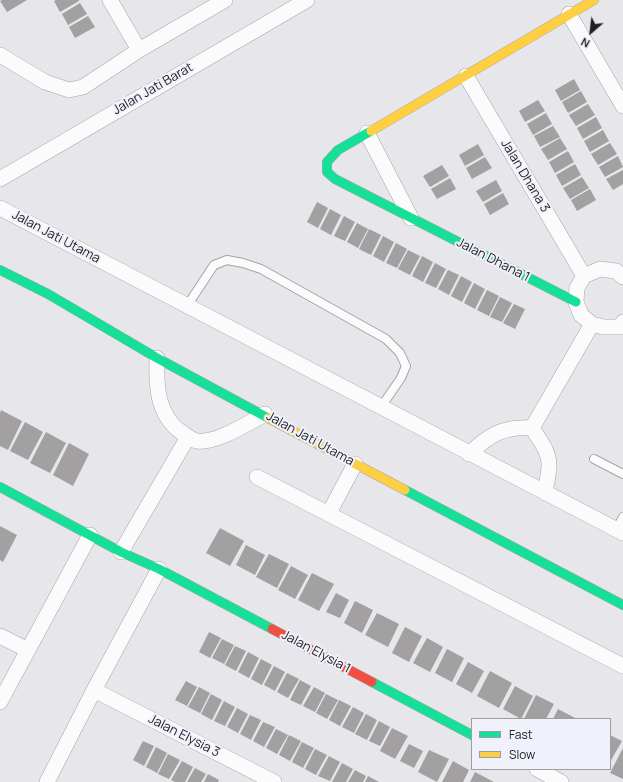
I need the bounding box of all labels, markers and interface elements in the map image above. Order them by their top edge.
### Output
north arrow [571,12,611,52]
text: N [578,35,592,52]
street label: Jalan Jati Barat [110,60,196,118]
street label: Jalan Dhana 3 [497,137,553,215]
street label: Jalan Jati Utama [9,207,103,267]
street label: Jalan Dhana 1 [454,235,532,285]
street label: Jalan Jati Utama [263,408,357,470]
street label: Jalan Elysia 1 [279,627,353,677]
street label: Jalan Elysia 3 [146,711,222,761]
legend [471,718,611,770]
text: Fast [509,726,533,743]
text: Slow [509,746,535,763]

